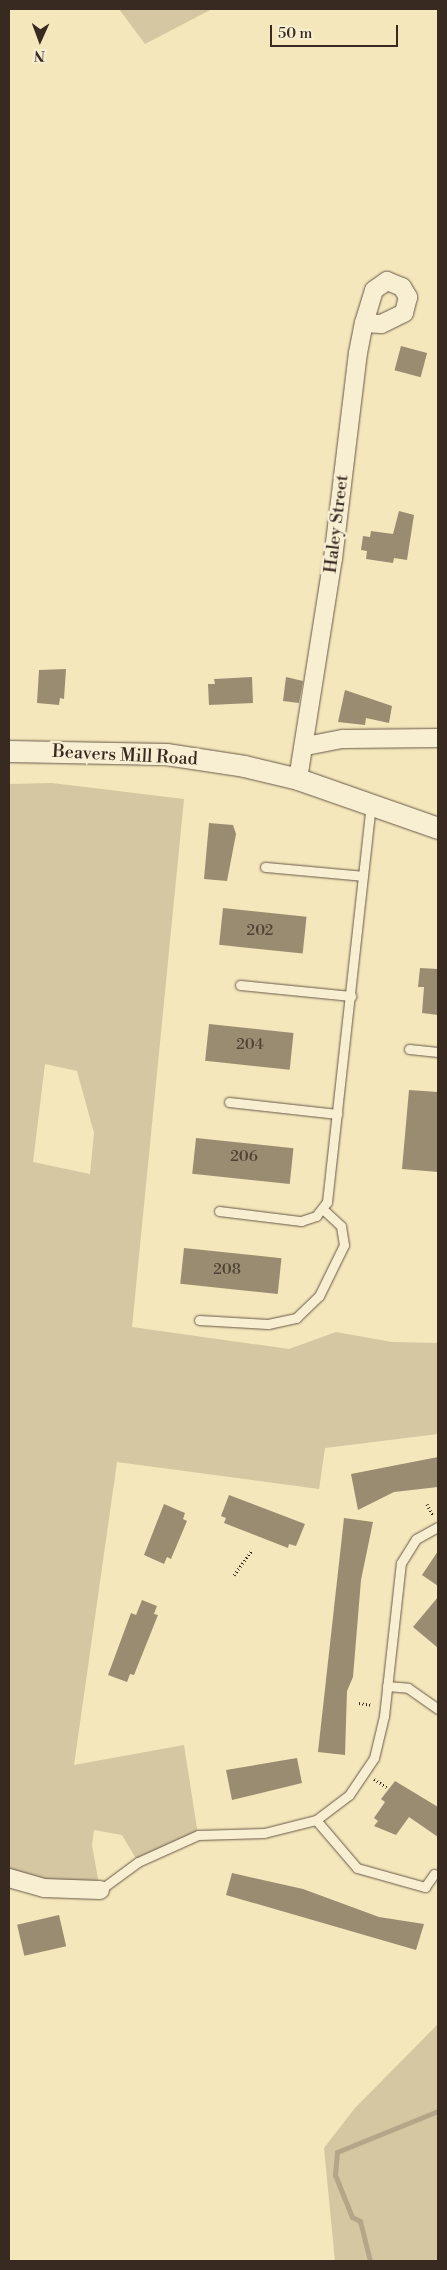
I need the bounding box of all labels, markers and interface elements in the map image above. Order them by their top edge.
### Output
north arrow [15,15,65,65]
scale bar [272,15,400,47]
text: 50 m [278,24,312,43]
text: N [34,46,45,64]
street label: Haley Street [320,473,354,575]
street label: Beavers Mill Road [52,741,198,771]
house number: 202 [247,922,273,940]
house number: 204 [236,1036,264,1054]
house number: 206 [230,1148,258,1166]
house number: 208 [213,1261,241,1279]

